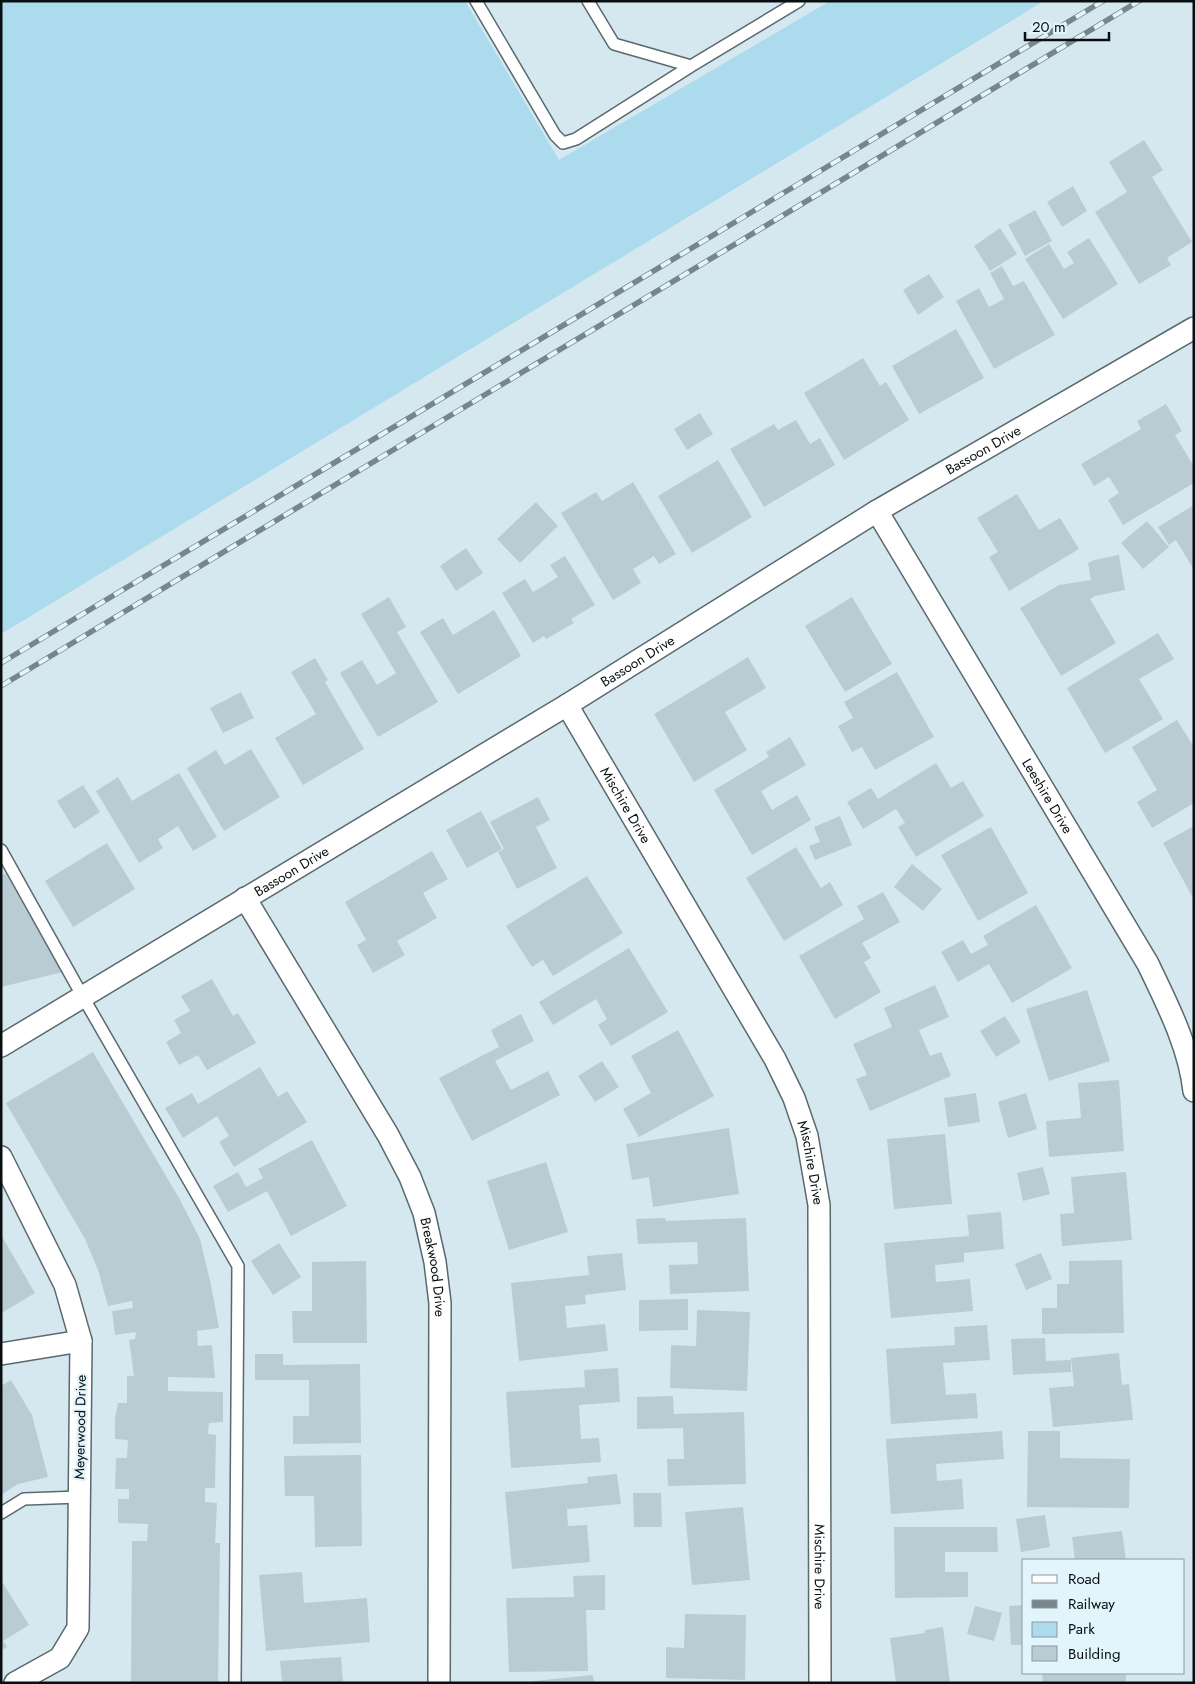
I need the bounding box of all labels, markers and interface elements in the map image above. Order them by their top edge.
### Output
scale bar [1025,10,1109,42]
text: 20 m [1032,16,1066,38]
street label: Bassoon Drive [942,420,1024,479]
street label: Bassoon Drive [597,630,678,692]
street label: Leeshire Drive [1017,754,1078,837]
street label: Mischire Drive [595,763,656,847]
street label: Bassoon Drive [250,841,332,901]
street label: Mischire Drive [792,1118,829,1206]
street label: Breakwood Drive [415,1216,450,1317]
street label: Meyerwood Drive [69,1375,91,1479]
street label: Mischire Drive [810,1524,830,1610]
legend [1022,1559,1185,1674]
text: Road [1068,1568,1100,1590]
text: Railway [1068,1593,1115,1615]
text: Park [1068,1618,1095,1640]
text: Building [1068,1643,1120,1665]

